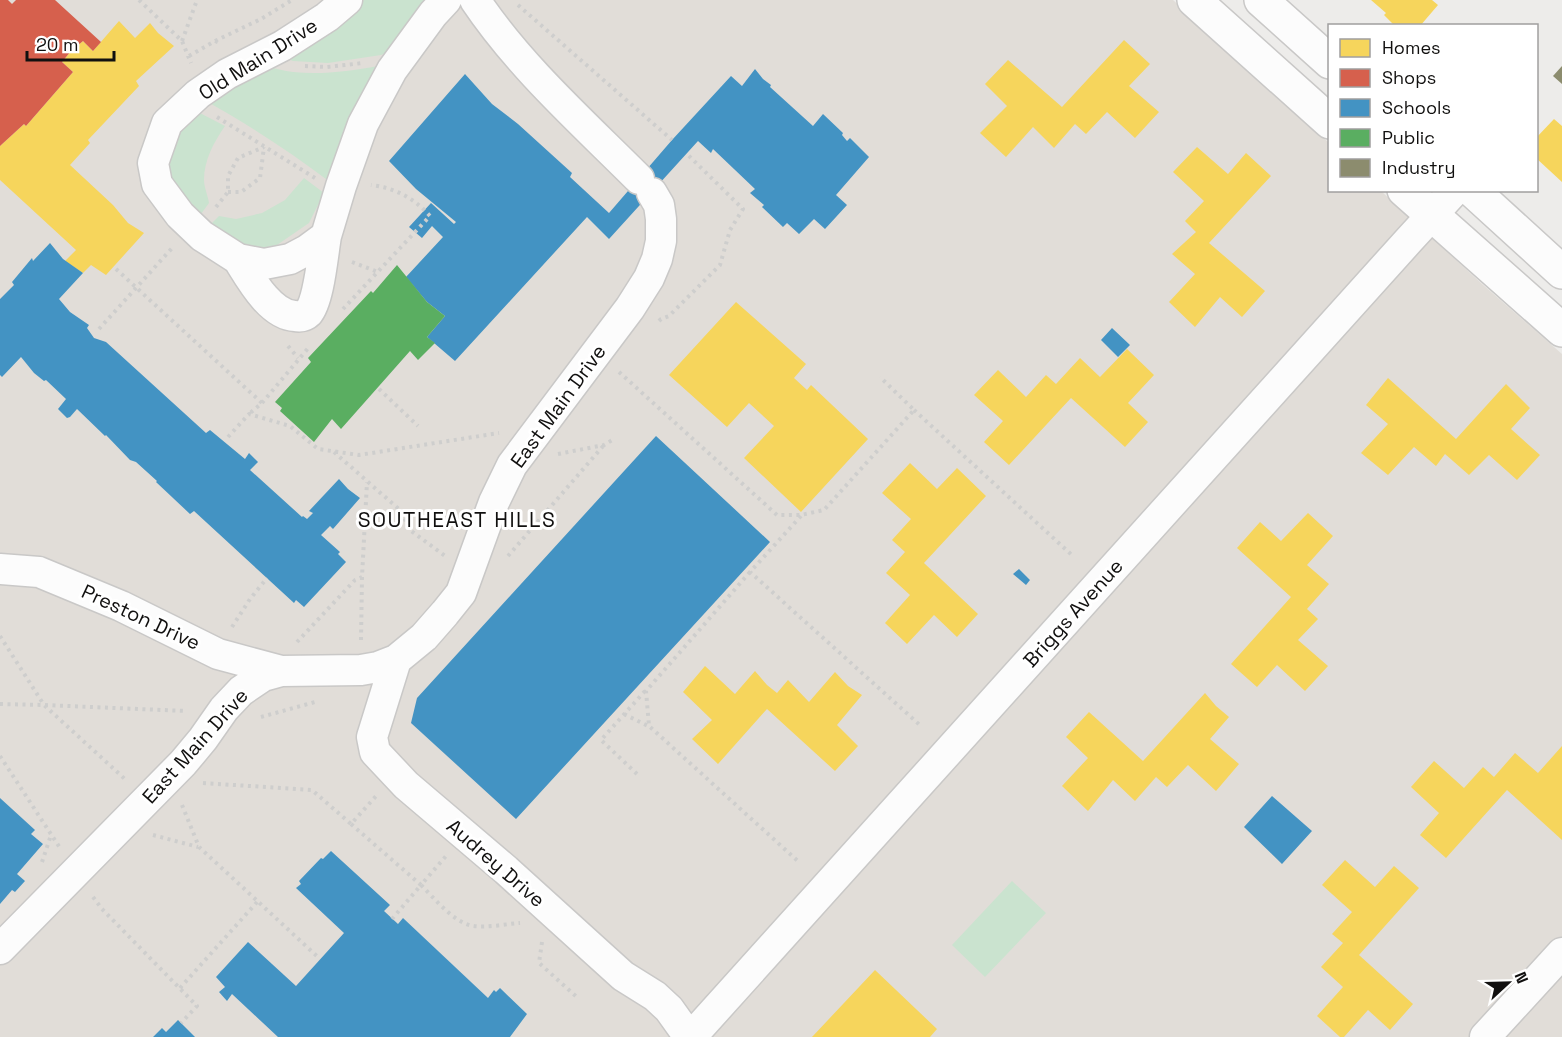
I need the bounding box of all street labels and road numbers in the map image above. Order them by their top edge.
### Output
street label: Old Main Drive [194,12,322,106]
street label: East Main Drive [504,339,612,473]
street label: Briggs Avenue [1017,553,1129,673]
street label: Preston Drive [78,578,204,656]
street label: East Main Drive [136,683,254,809]
street label: Audrey Drive [441,813,551,913]

